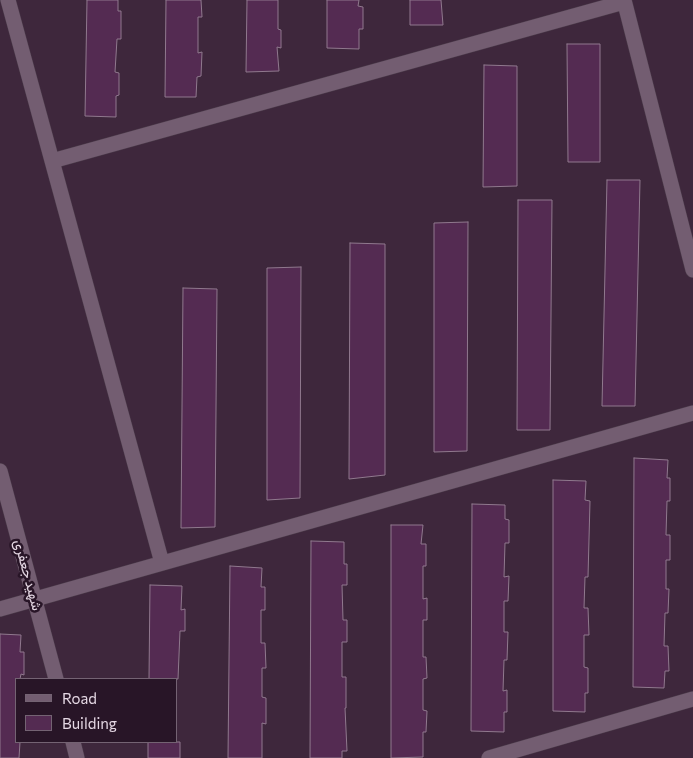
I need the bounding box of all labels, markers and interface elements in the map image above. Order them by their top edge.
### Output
street label: شهید جعفری [10,538,46,612]
legend [15,678,178,743]
text: Road [62,689,97,707]
text: Building [62,714,117,732]

